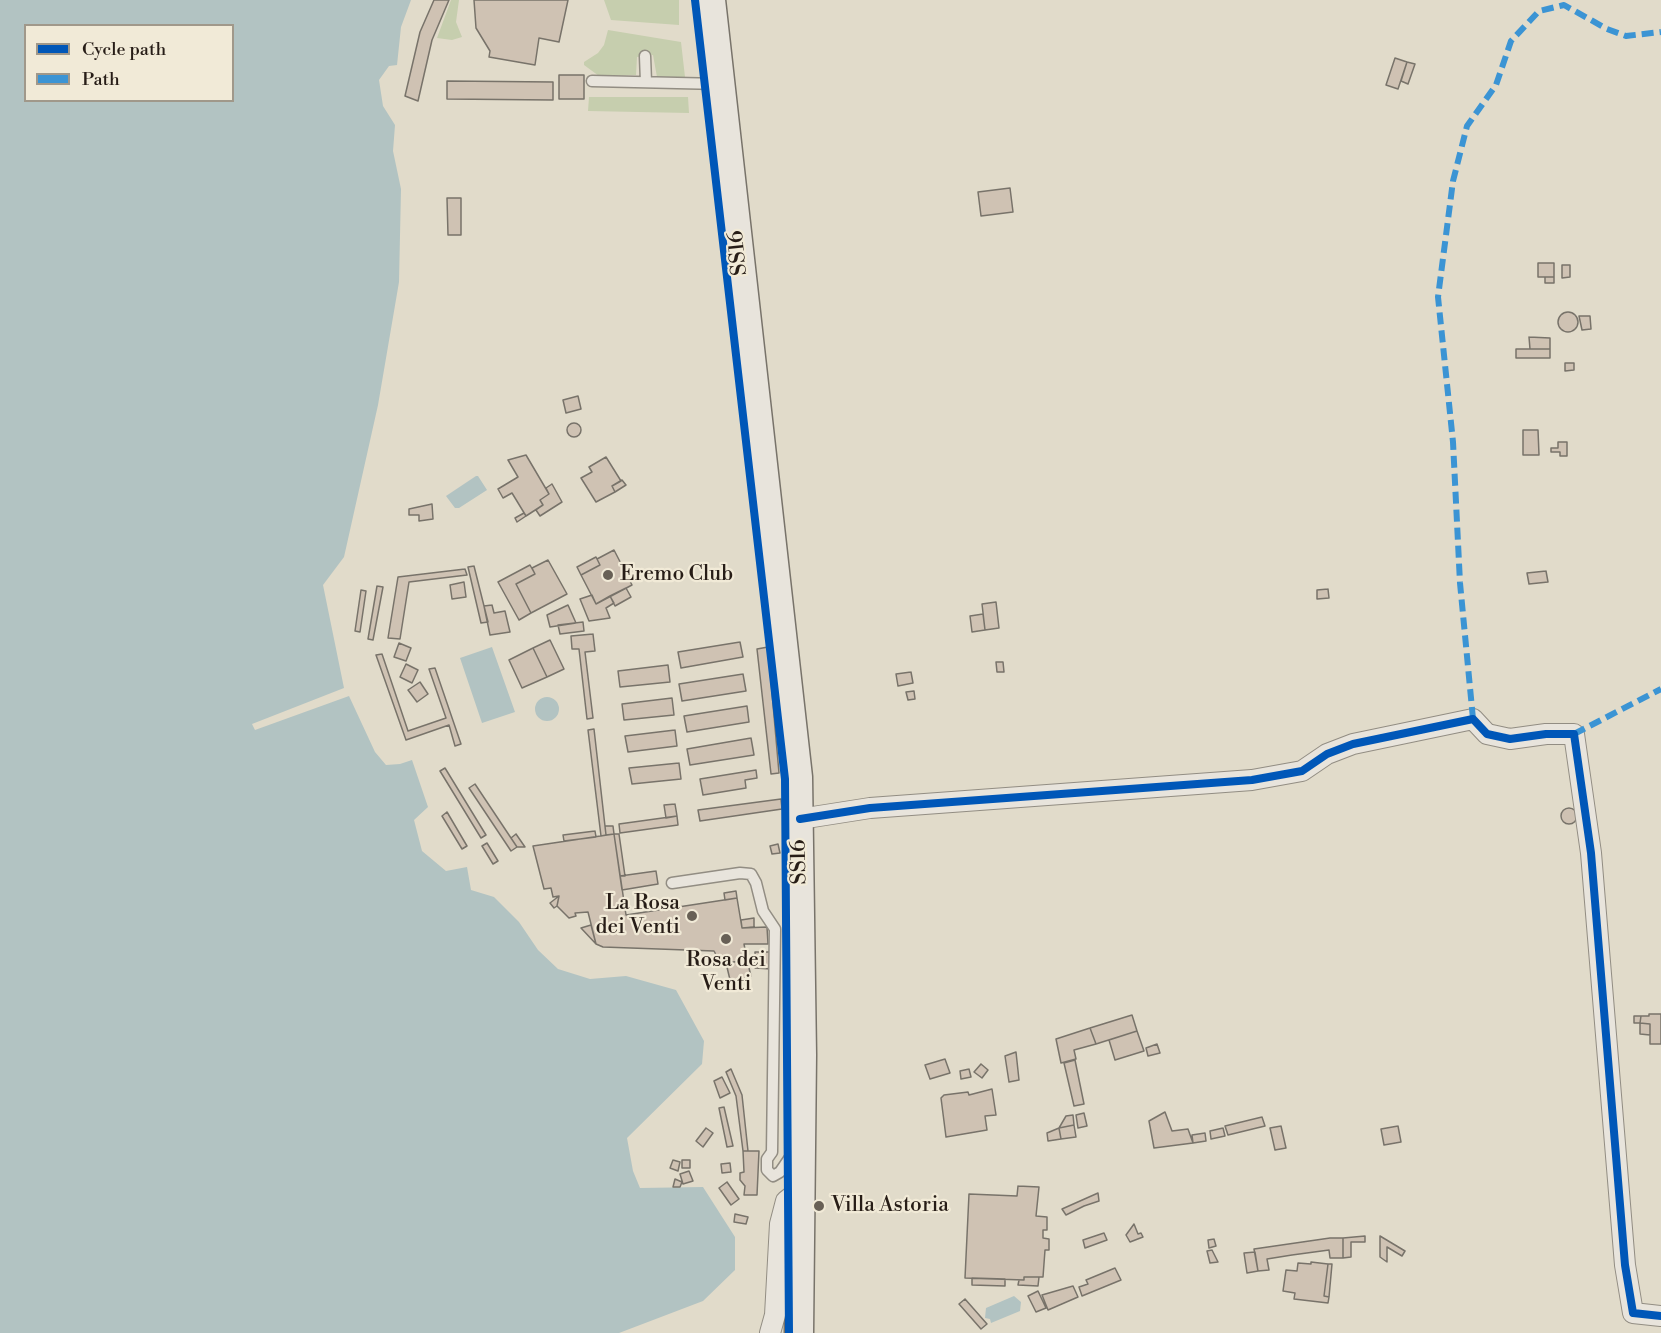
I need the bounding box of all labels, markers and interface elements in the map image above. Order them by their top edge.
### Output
legend [24,24,234,102]
text: Cycle path [82,38,166,61]
text: Path [82,68,120,91]
street label: SS16 [724,229,754,277]
place label: Eremo Club [620,562,733,588]
marker: Eremo Club [601,568,615,582]
street label: SS16 [787,839,813,885]
place label: La Rosa dei Venti [595,891,680,941]
marker: La Rosa dei Venti [685,909,699,923]
marker: Rosa dei Venti [719,932,733,946]
place label: Rosa dei Venti [686,948,766,998]
place label: Villa Astoria [831,1193,949,1219]
marker: Villa Astoria [812,1199,826,1213]

